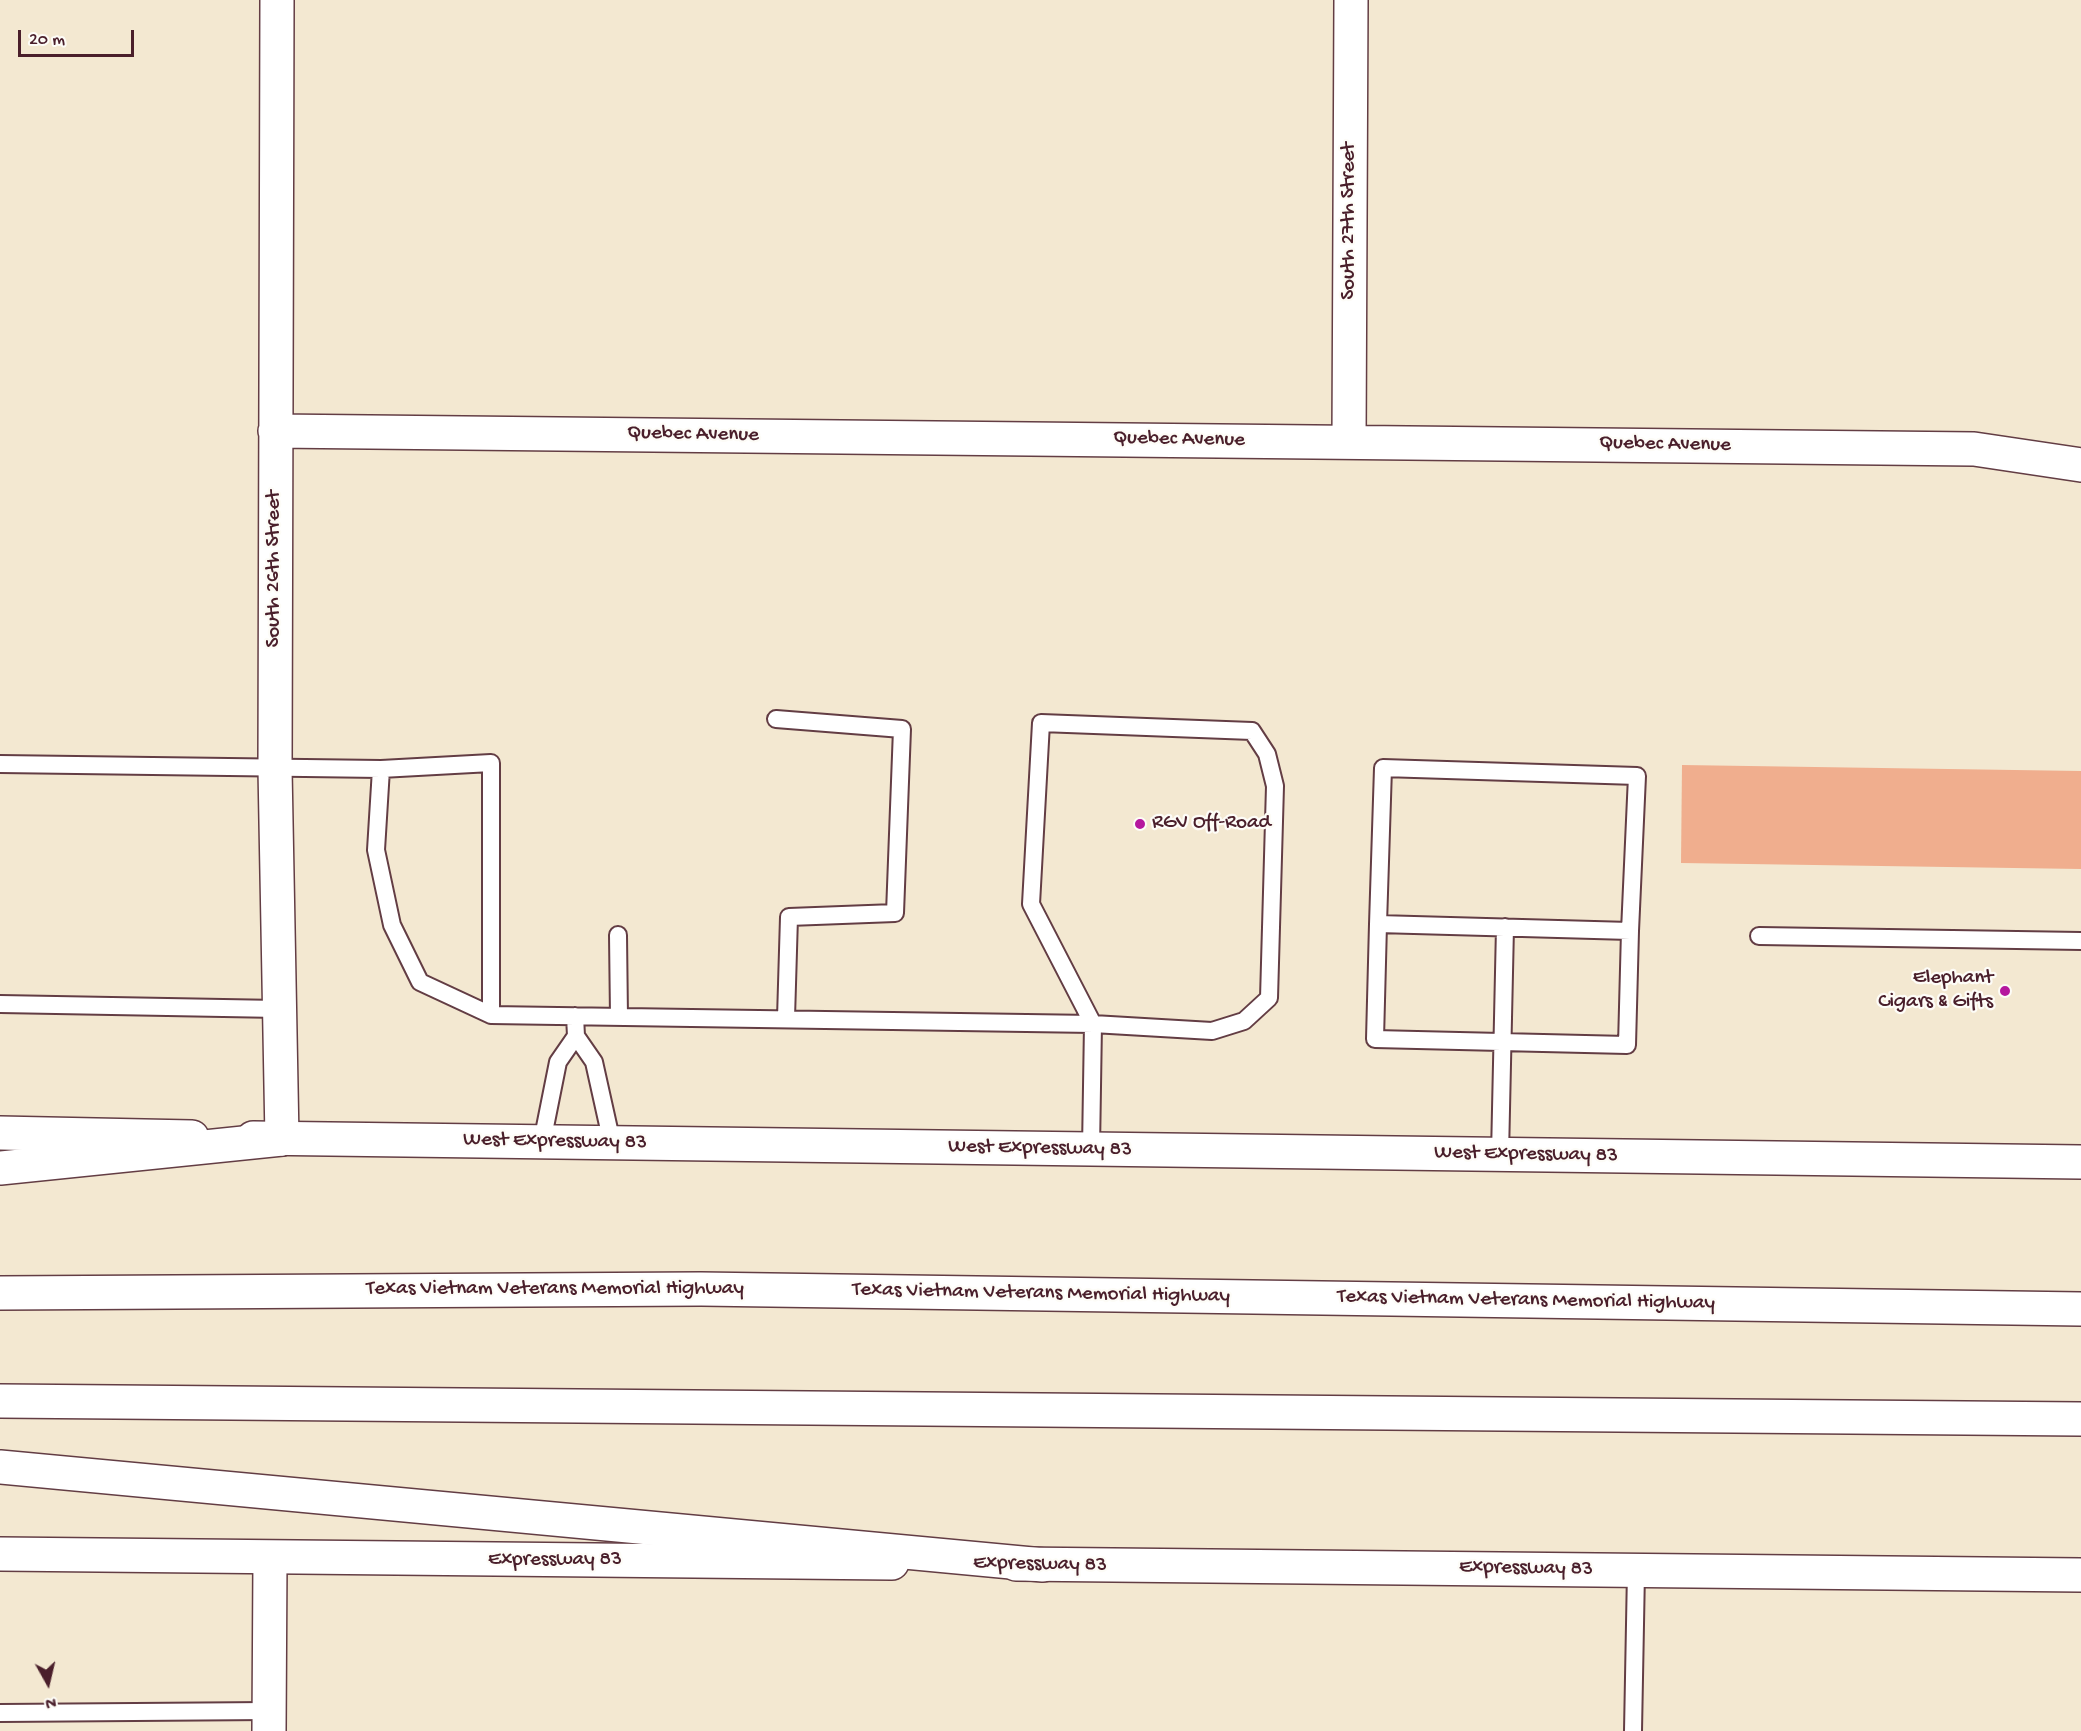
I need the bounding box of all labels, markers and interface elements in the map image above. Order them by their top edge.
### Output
scale bar [21,18,136,56]
text: 20 m [29,30,65,51]
street label: South 27th Street [1337,142,1363,300]
street label: Quebec Avenue [627,421,759,449]
street label: Quebec Avenue [1113,426,1245,454]
street label: Quebec Avenue [1599,431,1731,459]
street label: South 26th Street [262,490,288,648]
place label: RGV Off-Road [1152,811,1271,837]
marker: RGV Off-Road [1133,817,1147,831]
place label: Elephant Cigars & Gifts [1878,966,1993,1016]
marker: Elephant Cigars & Gifts [1998,984,2012,998]
street label: West Expressway 83 [463,1128,647,1156]
street label: West Expressway 83 [948,1135,1132,1163]
street label: West Expressway 83 [1434,1141,1618,1169]
street label: Texas Vietnam Veterans Memorial Highway [366,1277,744,1303]
street label: Texas Vietnam Veterans Memorial Highway [852,1278,1230,1310]
street label: Texas Vietnam Veterans Memorial Highway [1337,1285,1715,1317]
street label: Expressway 83 [488,1548,622,1574]
street label: Expressway 83 [973,1551,1107,1579]
street label: Expressway 83 [1459,1555,1593,1583]
north arrow [18,1653,78,1713]
text: N [44,1691,57,1711]

